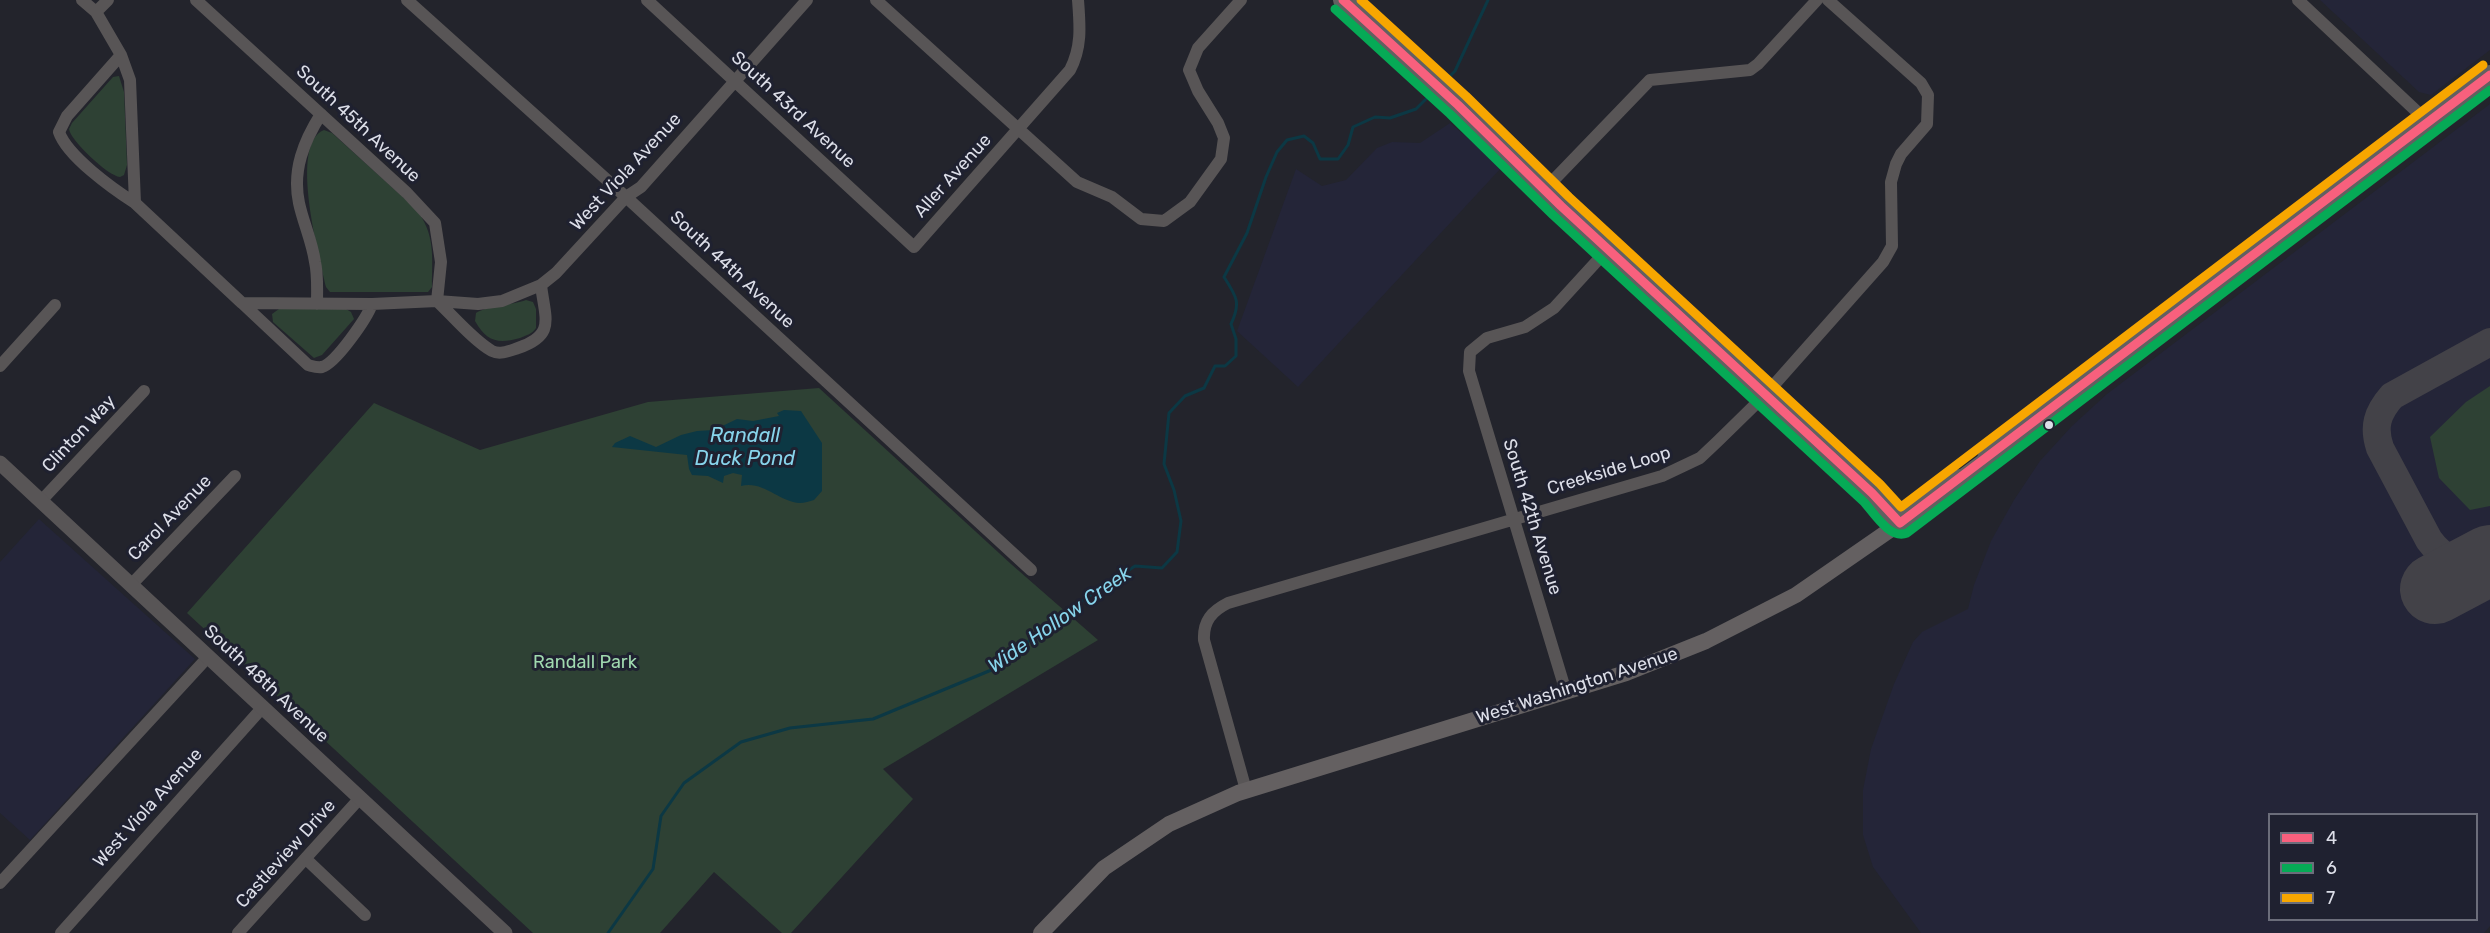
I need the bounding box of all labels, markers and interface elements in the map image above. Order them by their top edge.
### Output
street label: South 43rd Avenue [727,47,859,173]
street label: South 45th Avenue [291,61,425,187]
street label: West Viola Avenue [566,109,686,235]
street label: Aller Avenue [910,130,996,222]
street label: South 44th Avenue [665,207,799,333]
street label: Clinton Way [38,391,120,477]
unlabelled marker [2043,419,2055,431]
water label: Randall Duck Pond [695,424,795,471]
street label: South 42th Avenue [1498,436,1566,598]
street label: Creekside Loop [1545,442,1673,500]
street label: Carol Avenue [124,471,216,565]
water label: Wide Hollow Creek [984,561,1136,679]
street label: South 48th Avenue [199,621,333,747]
street label: West Washington Avenue [1474,643,1680,729]
park label: Randall Park [533,652,637,674]
street label: West Viola Avenue [89,744,207,872]
street label: Castleview Drive [232,795,340,913]
legend [2268,813,2478,921]
text: 4 [2326,827,2337,849]
text: 6 [2326,857,2337,879]
text: 7 [2326,887,2335,909]

